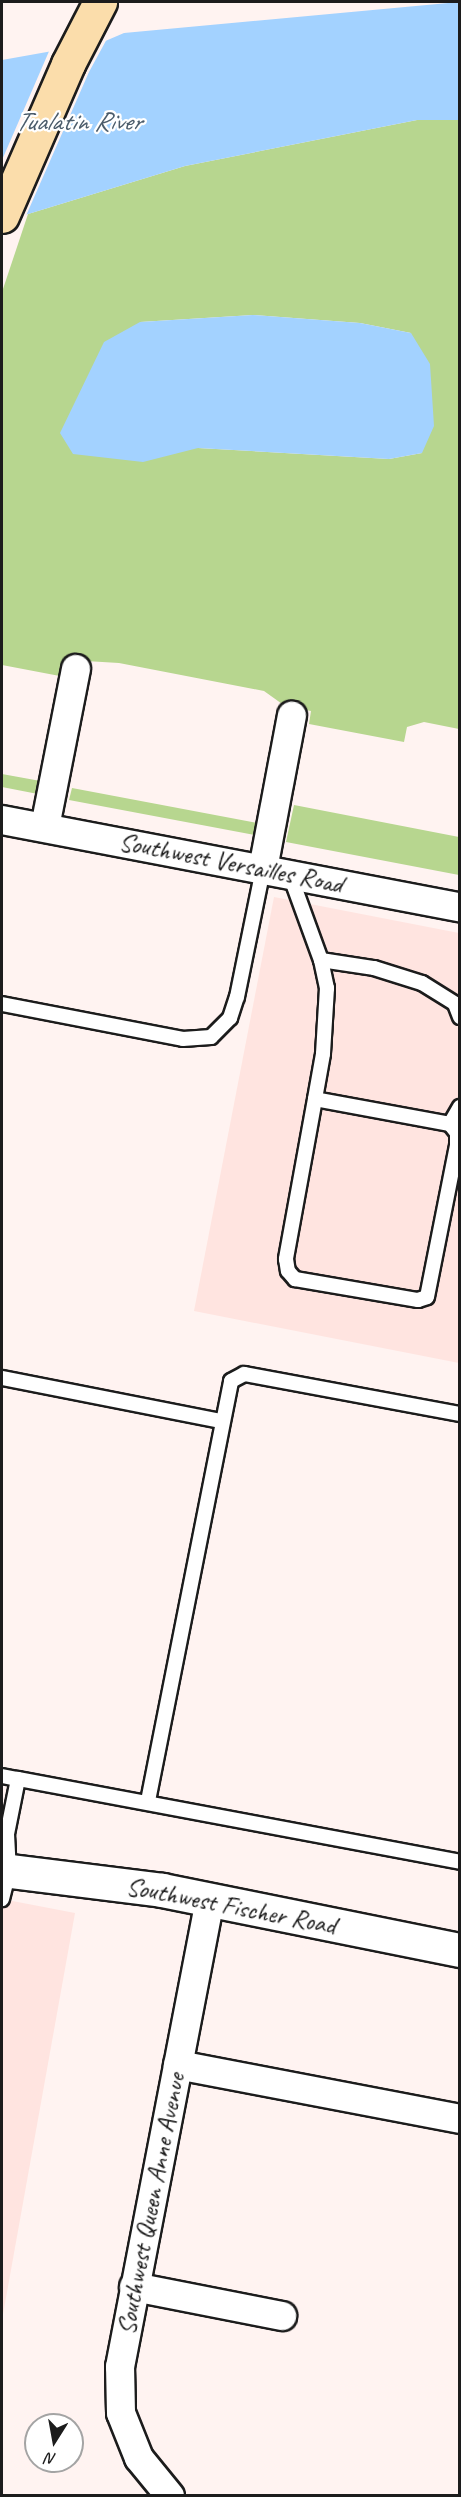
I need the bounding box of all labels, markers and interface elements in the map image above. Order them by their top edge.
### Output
water label: Tualatin River [15,106,141,138]
street label: Southwest Versailles Road [117,826,345,900]
street label: Southwest Fischer Road [124,1871,338,1941]
street label: Southwest Queen Anne Avenue [110,2071,192,2337]
north arrow [24,2413,84,2473]
text: N [44,2448,58,2469]

